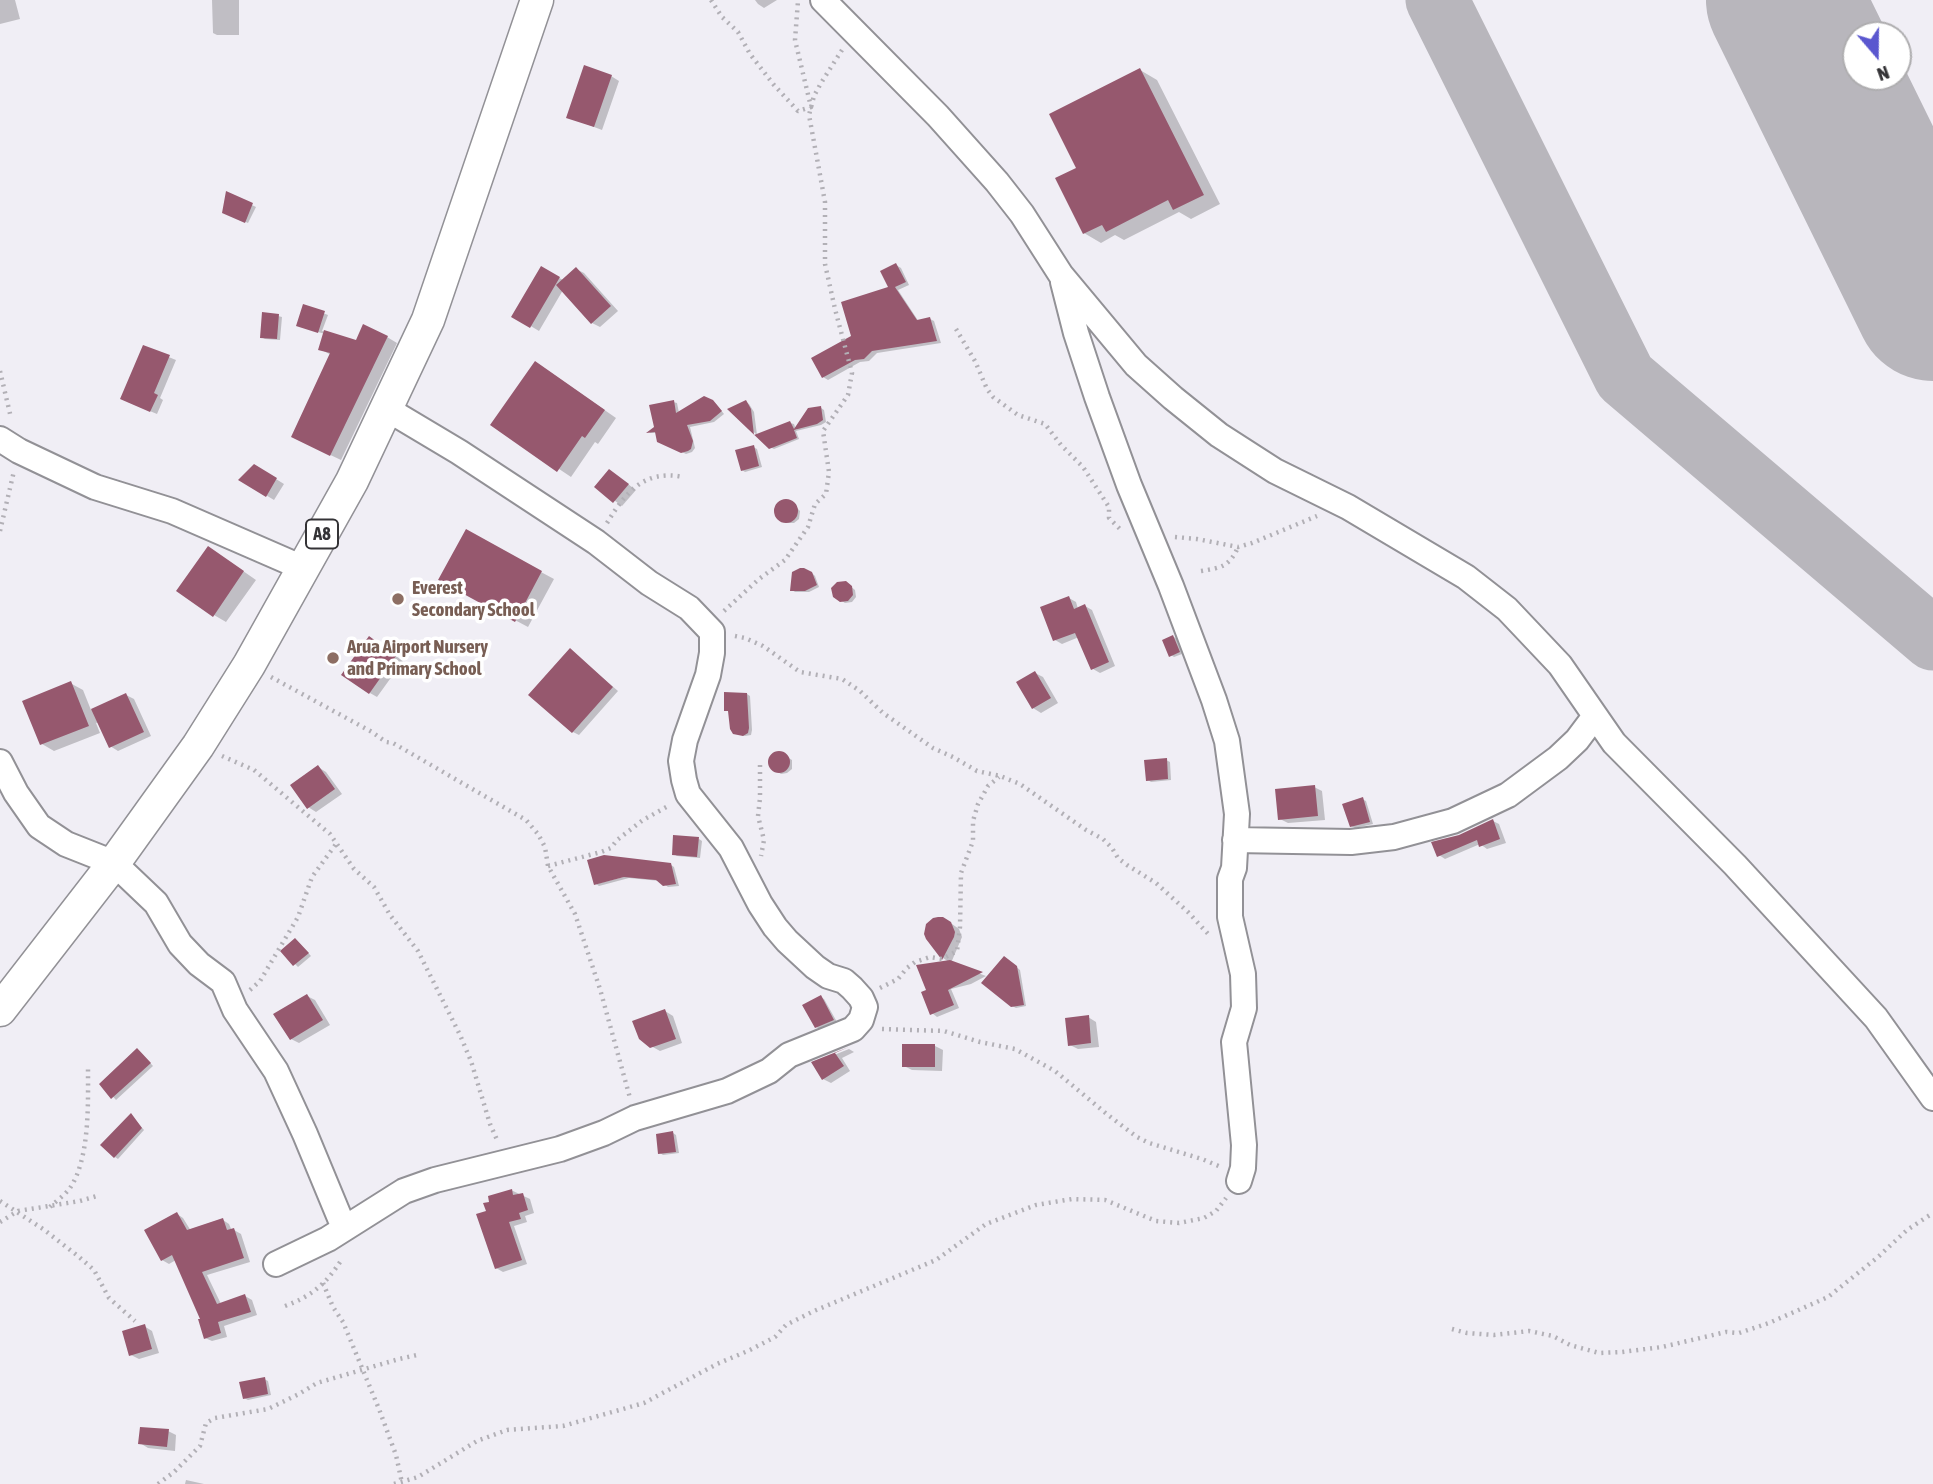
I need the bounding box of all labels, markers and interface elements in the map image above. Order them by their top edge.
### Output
north arrow [1842,21,1912,91]
text: N [1874,62,1893,86]
road number: A8 [306,520,338,548]
place label: Everest Secondary School [412,577,535,621]
marker: Everest Secondary School [390,591,406,607]
place label: Arua Airport Nursery and Primary School [347,636,488,680]
marker: Arua Airport Nursery and Primary School [325,650,341,666]

